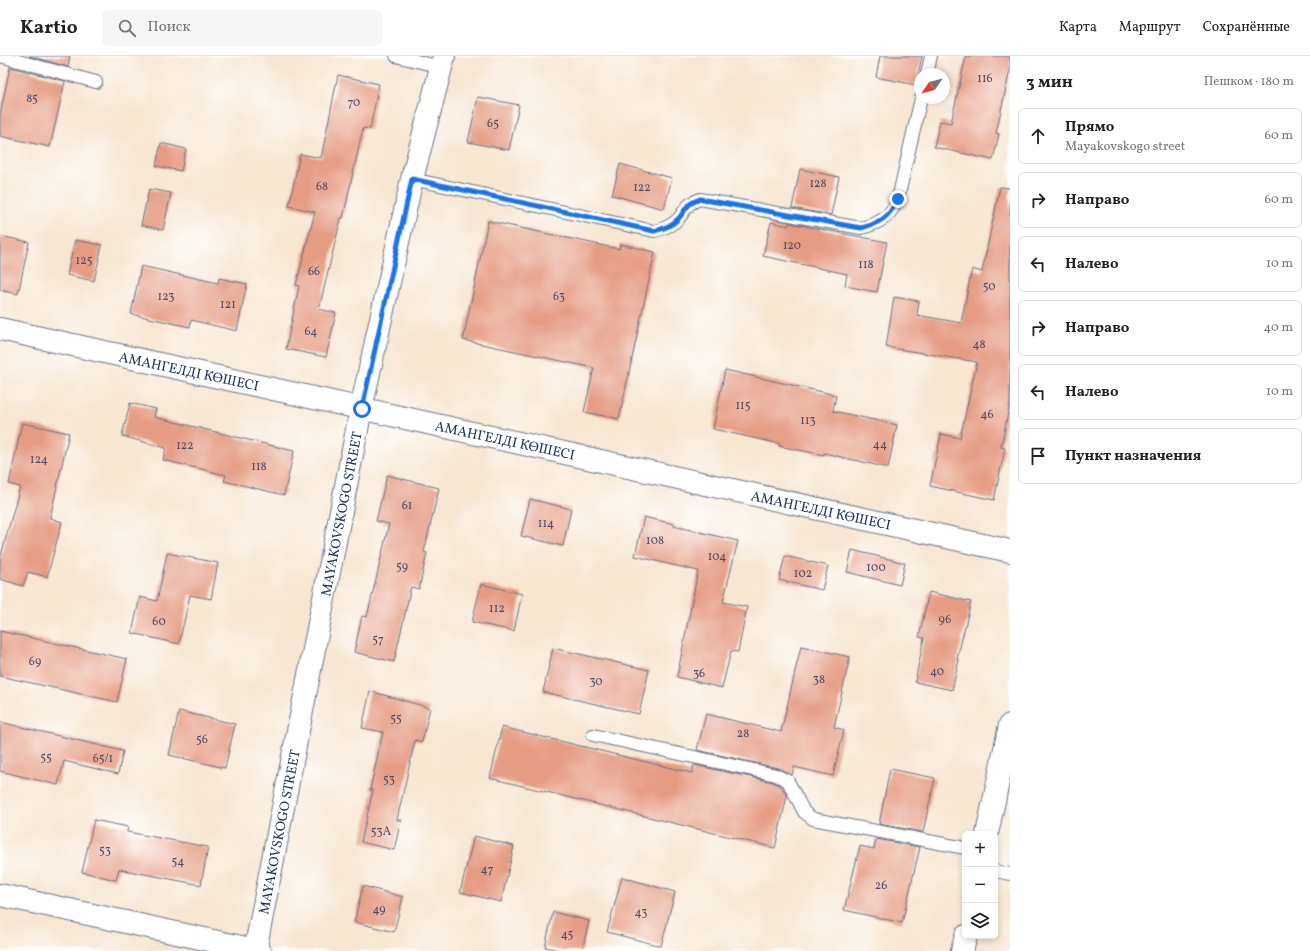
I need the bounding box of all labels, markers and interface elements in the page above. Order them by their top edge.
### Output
search box [102,10,382,46]
text: Kartio [20,15,78,41]
icon: search [116,17,138,39]
text: Поиск [148,17,191,38]
text: Карта [1059,18,1097,37]
text: Маршрут [1119,18,1181,37]
text: Сохранённые [1203,18,1290,37]
north arrow [914,68,950,104]
house number: 116 [977,71,993,87]
text: 3 мин [1026,71,1073,94]
text: Пешком · 180 m [1204,73,1294,91]
house number: 85 [26,91,38,107]
house number: 70 [348,95,360,111]
house number: 65 [487,116,499,132]
text: Прямо [1065,117,1114,138]
icon: ahead [1027,125,1049,147]
text: 60 m [1265,127,1293,145]
text: Mayakovskogo street [1065,138,1185,156]
house number: 128 [809,176,827,192]
house number: 68 [316,179,328,195]
house number: 122 [633,180,651,196]
icon: right [1027,189,1049,211]
route end [889,190,907,208]
text: Направо [1065,190,1129,211]
text: 60 m [1265,191,1293,209]
house number: 120 [783,238,801,254]
house number: 125 [76,253,93,269]
icon: left [1027,253,1049,275]
text: Налево [1065,254,1119,275]
text: 10 m [1266,255,1293,273]
house number: 118 [858,257,874,273]
house number: 66 [308,264,320,280]
house number: 50 [983,279,995,295]
house number: 123 [158,289,174,305]
house number: 63 [553,289,565,305]
house number: 121 [220,297,236,313]
icon: right [1027,317,1049,339]
text: Направо [1065,318,1129,339]
text: 40 m [1264,319,1293,337]
house number: 64 [305,324,317,340]
house number: 48 [972,337,986,353]
street label: АМАНГЕЛДІ КӨШЕСІ [117,348,260,397]
icon: left [1027,381,1049,403]
text: Налево [1065,382,1119,403]
text: 10 m [1266,383,1293,401]
house number: 115 [735,398,751,414]
route start [353,400,371,418]
house number: 46 [980,407,994,423]
house number: 113 [800,413,816,429]
street label: АМАНГЕЛДІ КӨШЕСІ [433,417,576,466]
street label: MAYAKOVSKOGO STREET [317,430,368,598]
house number: 44 [873,437,887,453]
house number: 122 [176,438,194,454]
icon: arrive [1027,445,1049,467]
text: Пункт назначения [1065,446,1201,467]
house number: 124 [30,452,48,468]
house number: 118 [251,459,267,475]
street label: АМАНГЕЛДІ КӨШЕСІ [749,487,892,536]
house number: 61 [402,498,412,514]
house number: 114 [538,516,554,532]
house number: 108 [646,533,664,549]
house number: 104 [708,549,726,565]
house number: 59 [396,559,408,575]
house number: 100 [866,560,886,576]
house number: 102 [794,566,812,582]
house number: 112 [489,601,505,617]
house number: 96 [939,612,951,628]
house number: 60 [152,614,166,630]
house number: 57 [372,632,384,648]
house number: 69 [29,654,41,670]
house number: 40 [930,664,944,680]
house number: 36 [693,666,705,682]
house number: 38 [813,672,825,688]
house number: 30 [589,674,603,690]
house number: 55 [390,711,402,727]
house number: 28 [737,726,749,742]
house number: 56 [196,732,208,748]
street label: MAYAKOVSKOGO STREET [255,748,306,916]
house number: 55 [40,750,52,766]
house number: 65/1 [93,751,113,767]
house number: 53 [383,772,395,788]
house number: 53А [371,824,392,840]
map controls [962,831,998,939]
button: + [962,831,998,867]
house number: 53 [99,843,111,859]
house number: 54 [172,854,184,870]
house number: 47 [481,862,494,878]
button: − [962,867,998,903]
house number: 26 [875,878,887,894]
house number: 49 [372,902,386,918]
button: layers [962,903,998,939]
house number: 43 [635,905,647,921]
house number: 45 [561,927,574,943]

